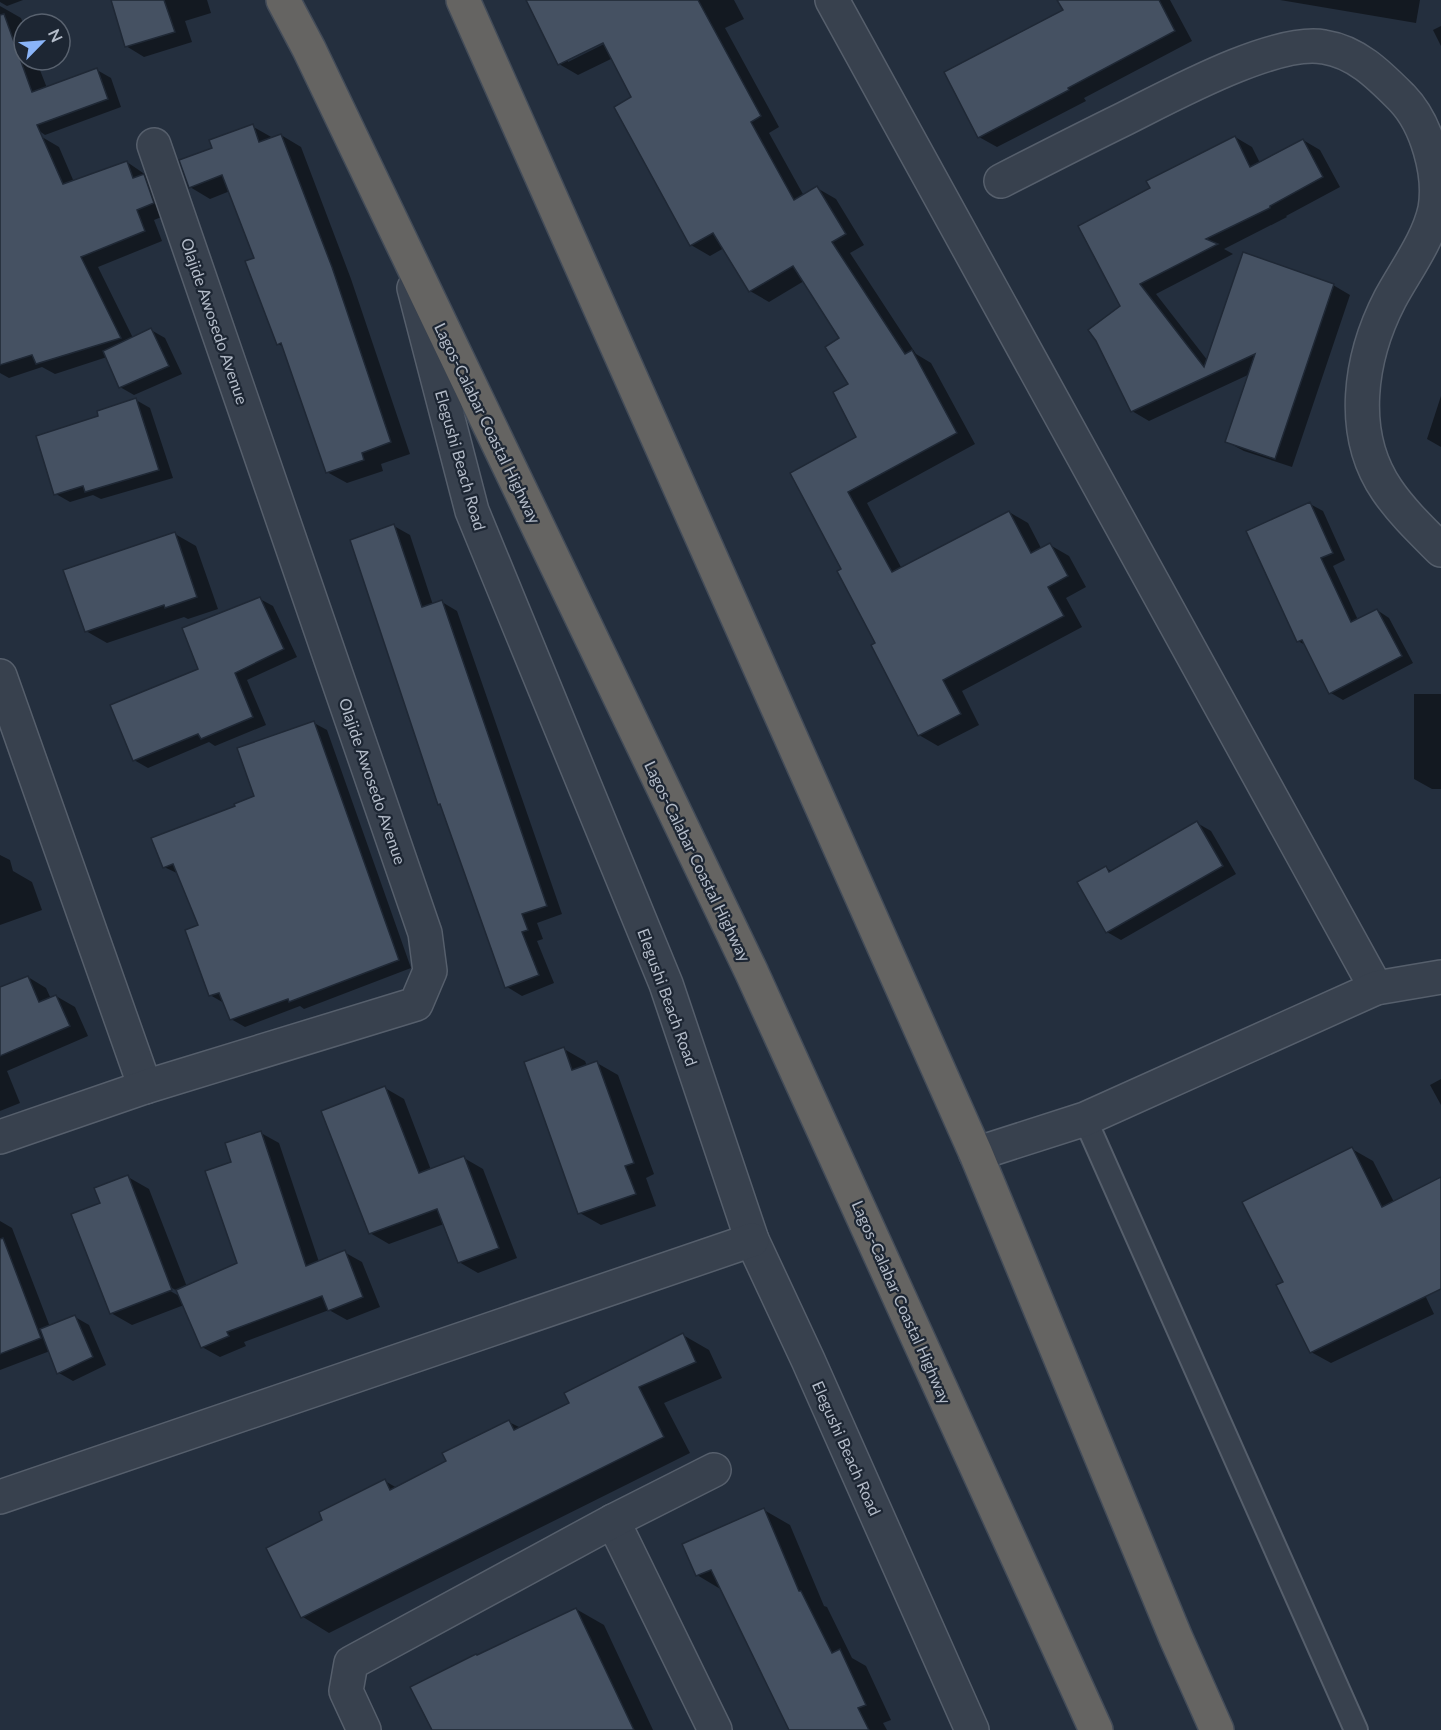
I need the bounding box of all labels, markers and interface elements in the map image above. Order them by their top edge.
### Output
north arrow [12,12,72,72]
text: N [45,26,67,45]
street label: Olajide Awosedo Avenue [178,235,252,407]
street label: Lagos-Calabar Coastal Highway [431,320,545,527]
street label: Elegushi Beach Road [432,388,490,532]
street label: Olajide Awosedo Avenue [336,695,410,867]
street label: Lagos-Calabar Coastal Highway [641,758,755,965]
street label: Elegushi Beach Road [634,926,702,1068]
street label: Lagos-Calabar Coastal Highway [848,1197,956,1407]
street label: Elegushi Beach Road [809,1378,885,1518]

